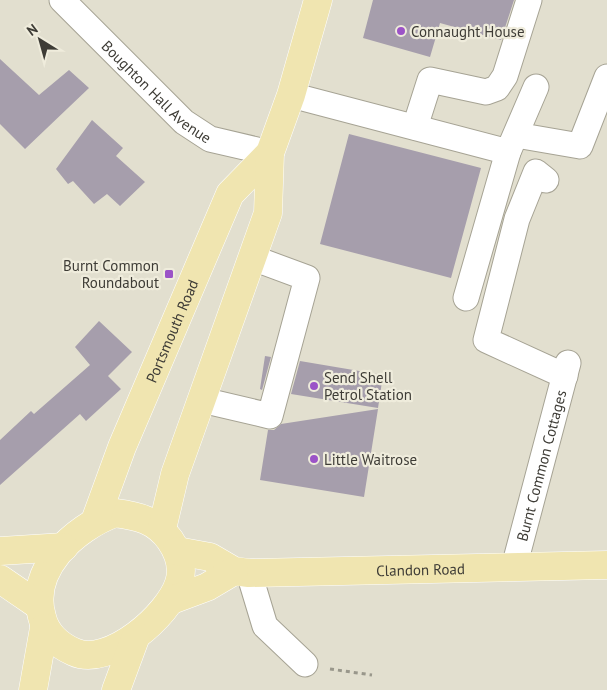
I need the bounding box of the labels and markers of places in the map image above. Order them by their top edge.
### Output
place label: Connaught House [411,22,525,41]
marker: Connaught House [395,25,407,37]
place label: Burnt Common Roundabout [63,256,159,292]
marker: Burnt Common Roundabout [163,268,175,280]
place label: Send Shell Petrol Station [324,368,412,404]
marker: Send Shell Petrol Station [308,380,320,392]
place label: Little Waitrose [324,450,417,469]
marker: Little Waitrose [308,453,320,465]

